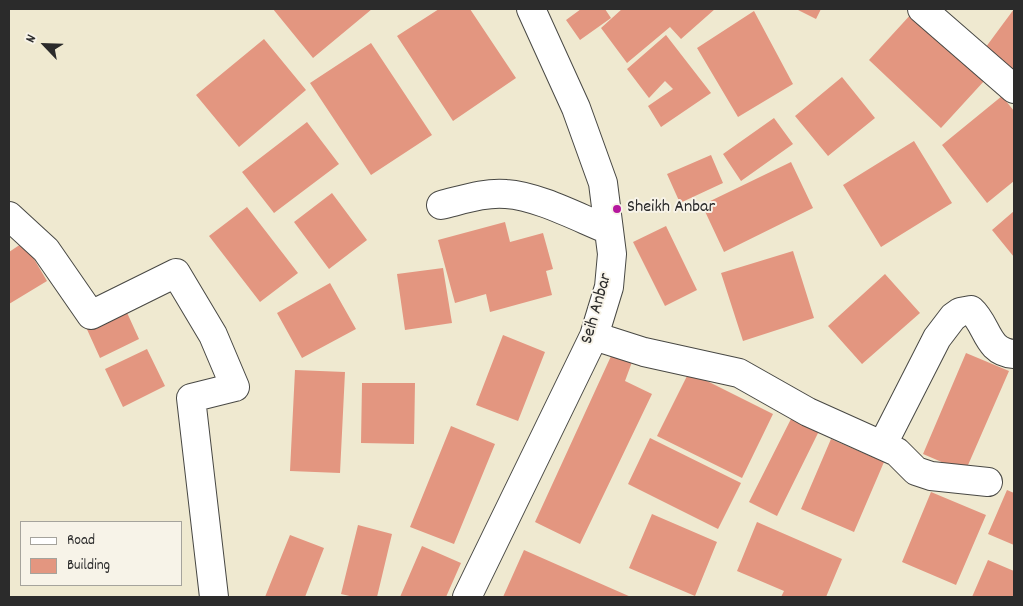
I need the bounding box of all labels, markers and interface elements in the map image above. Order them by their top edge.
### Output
north arrow [20,20,70,70]
text: N [21,32,42,46]
place label: Sheikh Anbar [627,198,715,220]
marker: Sheikh Anbar [611,203,623,215]
street label: Seih Anbar [578,271,618,347]
legend [20,521,182,586]
text: Road [67,530,95,552]
text: Building [67,555,110,577]

